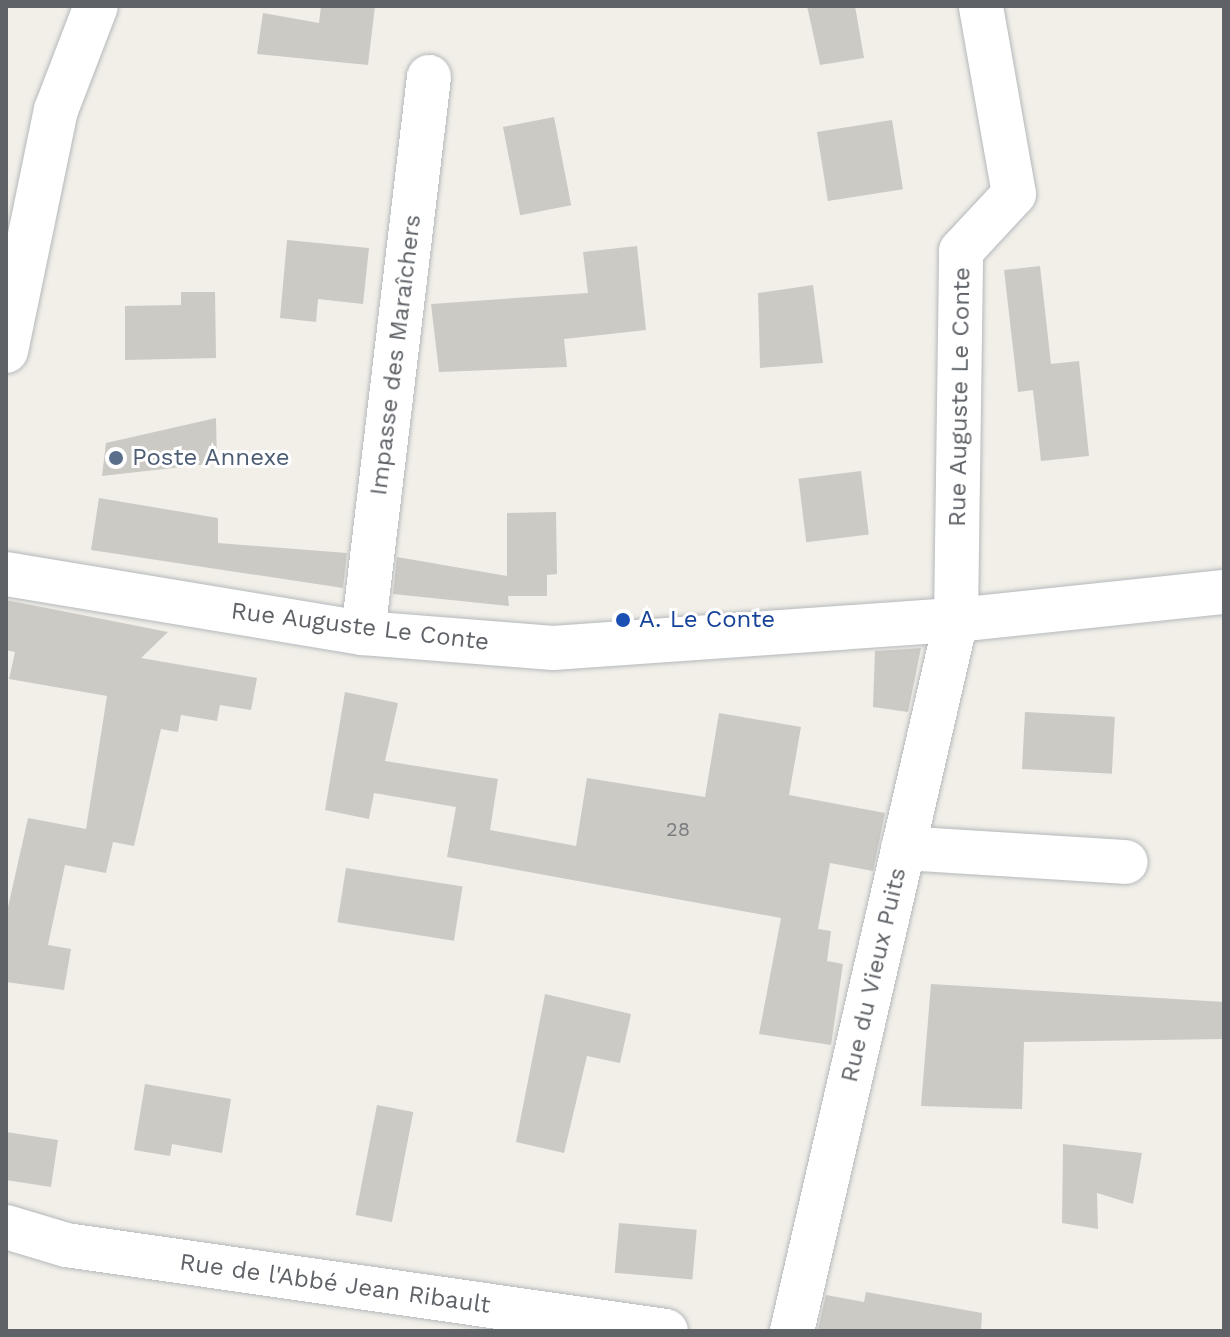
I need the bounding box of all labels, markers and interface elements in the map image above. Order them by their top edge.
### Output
street label: Impasse des Maraîchers [364,213,428,497]
street label: Rue Auguste Le Conte [943,266,977,528]
place label: Poste Annexe [132,444,291,472]
marker: Poste Annexe [107,449,125,467]
street label: Rue Auguste Le Conte [229,597,491,657]
place label: A. Le Conte [639,606,775,634]
marker: A. Le Conte [614,611,632,629]
house number: 28 [666,817,690,841]
street label: Rue du Vieux Puits [835,864,913,1086]
street label: Rue de l'Abbé Jean Ribault [178,1248,492,1320]

